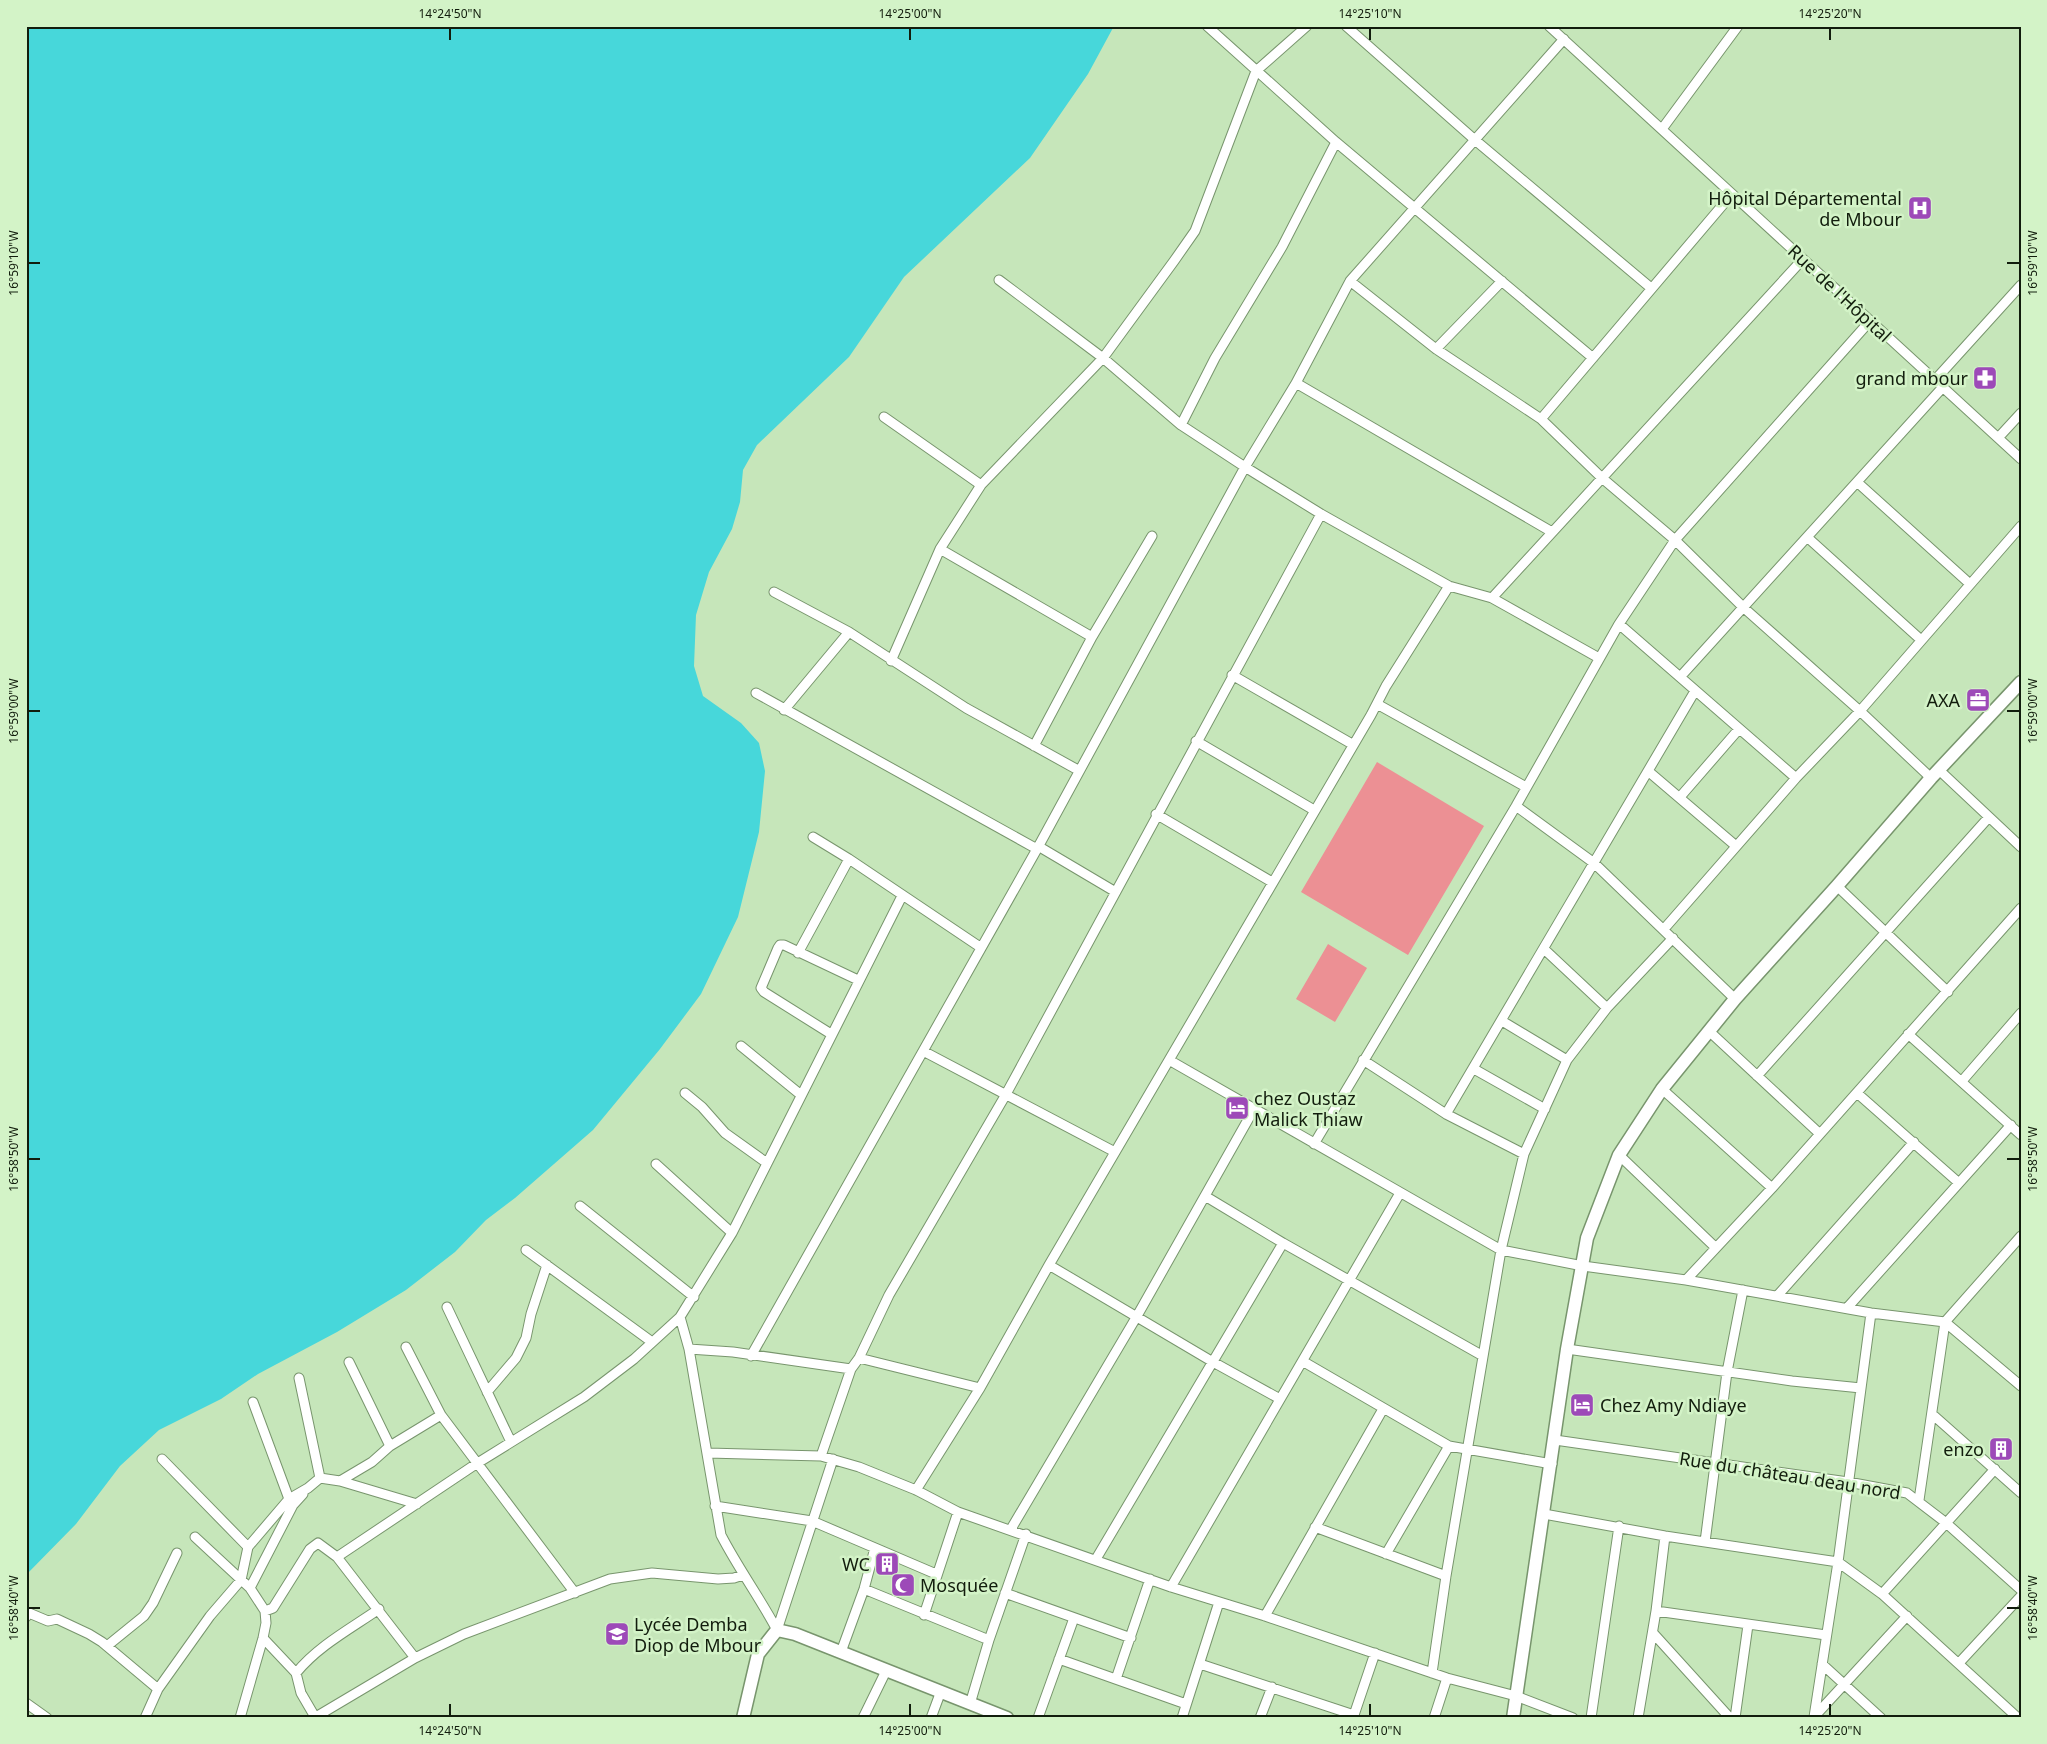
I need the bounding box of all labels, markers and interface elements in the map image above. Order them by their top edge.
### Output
text: 14°24'50"N [418,5,482,22]
text: 14°25'00"N [878,5,942,22]
text: 14°25'10"N [1338,5,1402,22]
text: 14°25'20"N [1798,5,1862,22]
place label: Hôpital Départemental de Mbour [1708,186,1903,231]
hospital icon: Hôpital Départemental de Mbour [1907,195,1933,221]
text: 16°59'10"W [5,230,22,296]
text: 16°59'10"W [2024,230,2041,296]
street label: Rue de l'Hôpital [1783,239,1897,347]
pharmacy icon: grand mbour [1972,365,1998,391]
place label: grand mbour [1856,366,1969,390]
text: 16°59'00"W [5,678,22,744]
text: 16°59'00"W [2024,678,2041,744]
office icon: AXA [1965,687,1991,713]
place label: AXA [1926,688,1960,712]
place label: chez Oustaz Malick Thiaw [1254,1086,1363,1131]
hotel icon: chez Oustaz Malick Thiaw [1224,1095,1250,1121]
text: 16°58'50"W [5,1126,22,1192]
text: 16°58'50"W [2024,1126,2041,1192]
hotel icon: Chez Amy Ndiaye [1569,1392,1595,1418]
place label: Chez Amy Ndiaye [1600,1393,1747,1417]
building icon: enzo [1988,1436,2014,1462]
place label: enzo [1943,1437,1984,1461]
street label: Rue du château deau nord [1678,1446,1902,1504]
building icon: WC [874,1551,900,1577]
place label: WC [842,1552,870,1576]
mosque icon: Mosquée [890,1572,916,1598]
place label: Mosquée [920,1573,998,1597]
text: 16°58'40"W [5,1575,22,1641]
text: 16°58'40"W [2024,1575,2041,1641]
place label: Lycée Demba Diop de Mbour [634,1612,762,1657]
school or university icon: Lycée Demba Diop de Mbour [604,1621,630,1647]
text: 14°24'50"N [418,1722,482,1739]
text: 14°25'00"N [878,1722,942,1739]
text: 14°25'10"N [1338,1722,1402,1739]
text: 14°25'20"N [1798,1722,1862,1739]

